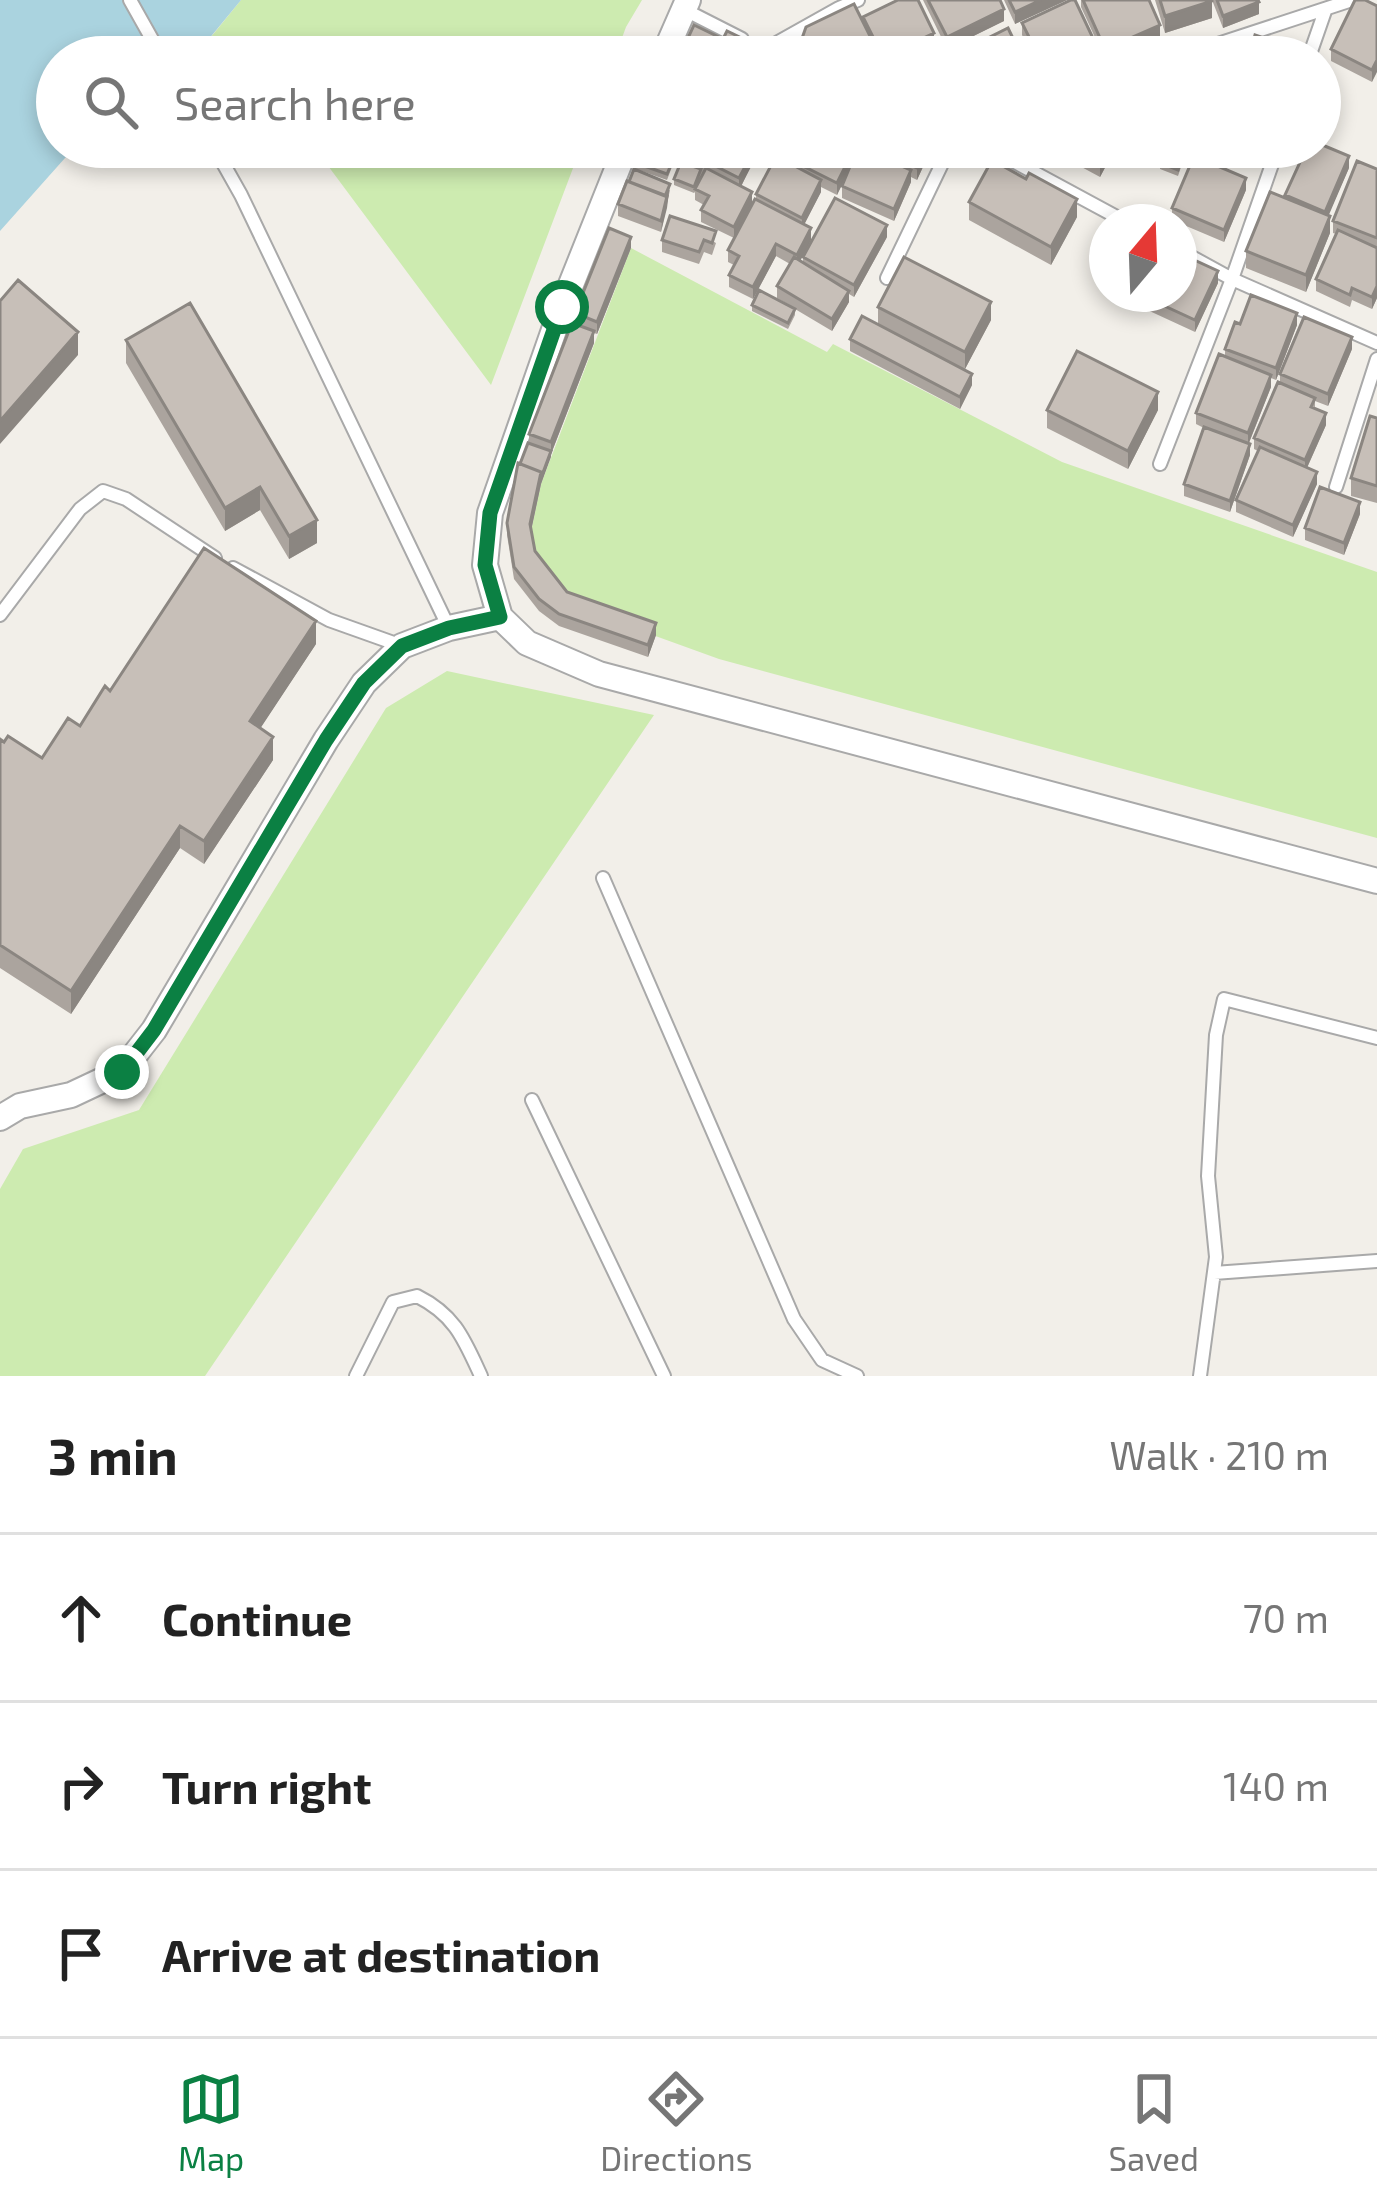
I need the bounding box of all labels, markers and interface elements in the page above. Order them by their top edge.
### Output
search box [36,36,1341,168]
icon: search [78,69,144,135]
text: Search here [174,75,416,129]
north arrow [1089,204,1197,312]
route start [535,280,589,334]
route end [95,1045,149,1099]
text: 3 min [48,1424,178,1485]
text: Walk · 210 m [1110,1431,1329,1478]
icon: ahead [48,1585,114,1651]
text: Continue [162,1591,352,1645]
text: 70 m [1243,1594,1329,1641]
icon: right [48,1753,114,1819]
text: Turn right [162,1759,371,1813]
text: 140 m [1223,1762,1329,1809]
icon: arrive [48,1921,114,1987]
text: Arrive at destination [162,1927,600,1981]
tab: Map [178,2066,244,2178]
tab: Directions [600,2066,752,2178]
tab: Saved [1108,2066,1199,2178]

